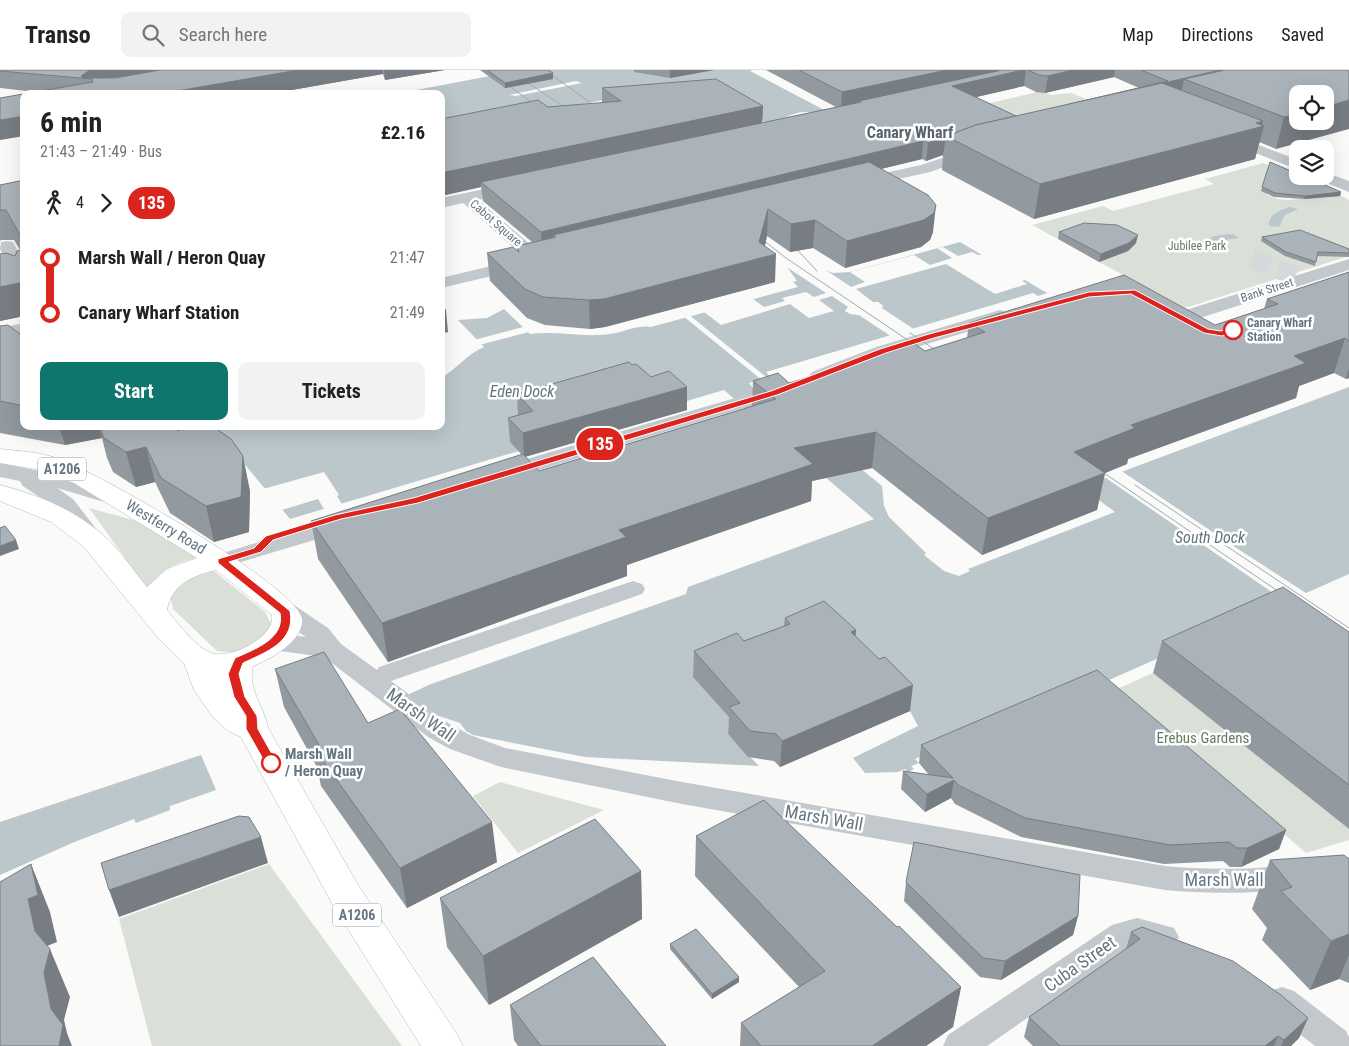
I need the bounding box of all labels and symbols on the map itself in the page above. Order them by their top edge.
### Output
district label: Canary Wharf [867,123,954,142]
street label: Cabot Square [467,197,525,249]
park label: Jubilee Park [1168,239,1227,253]
street label: Bank Street [1239,275,1295,305]
place label: Canary Wharf Station [1247,316,1312,344]
marker: Canary Wharf Station [1223,320,1243,340]
water label: Eden Dock [490,382,555,401]
line badge: 135 [571,428,629,460]
road number: A1206 [38,458,86,480]
street label: Westferry Road [123,496,209,558]
water label: South Dock [1175,528,1246,547]
street label: Marsh Wall [383,683,460,746]
park label: Erebus Gardens [1157,729,1250,747]
place label: Marsh Wall / Heron Quay [285,745,363,780]
marker: Marsh Wall / Heron Quay [261,753,281,773]
street label: Marsh Wall [783,800,865,835]
street label: Marsh Wall [1184,869,1264,890]
road number: A1206 [333,904,381,926]
street label: Cuba Street [1040,931,1120,996]

